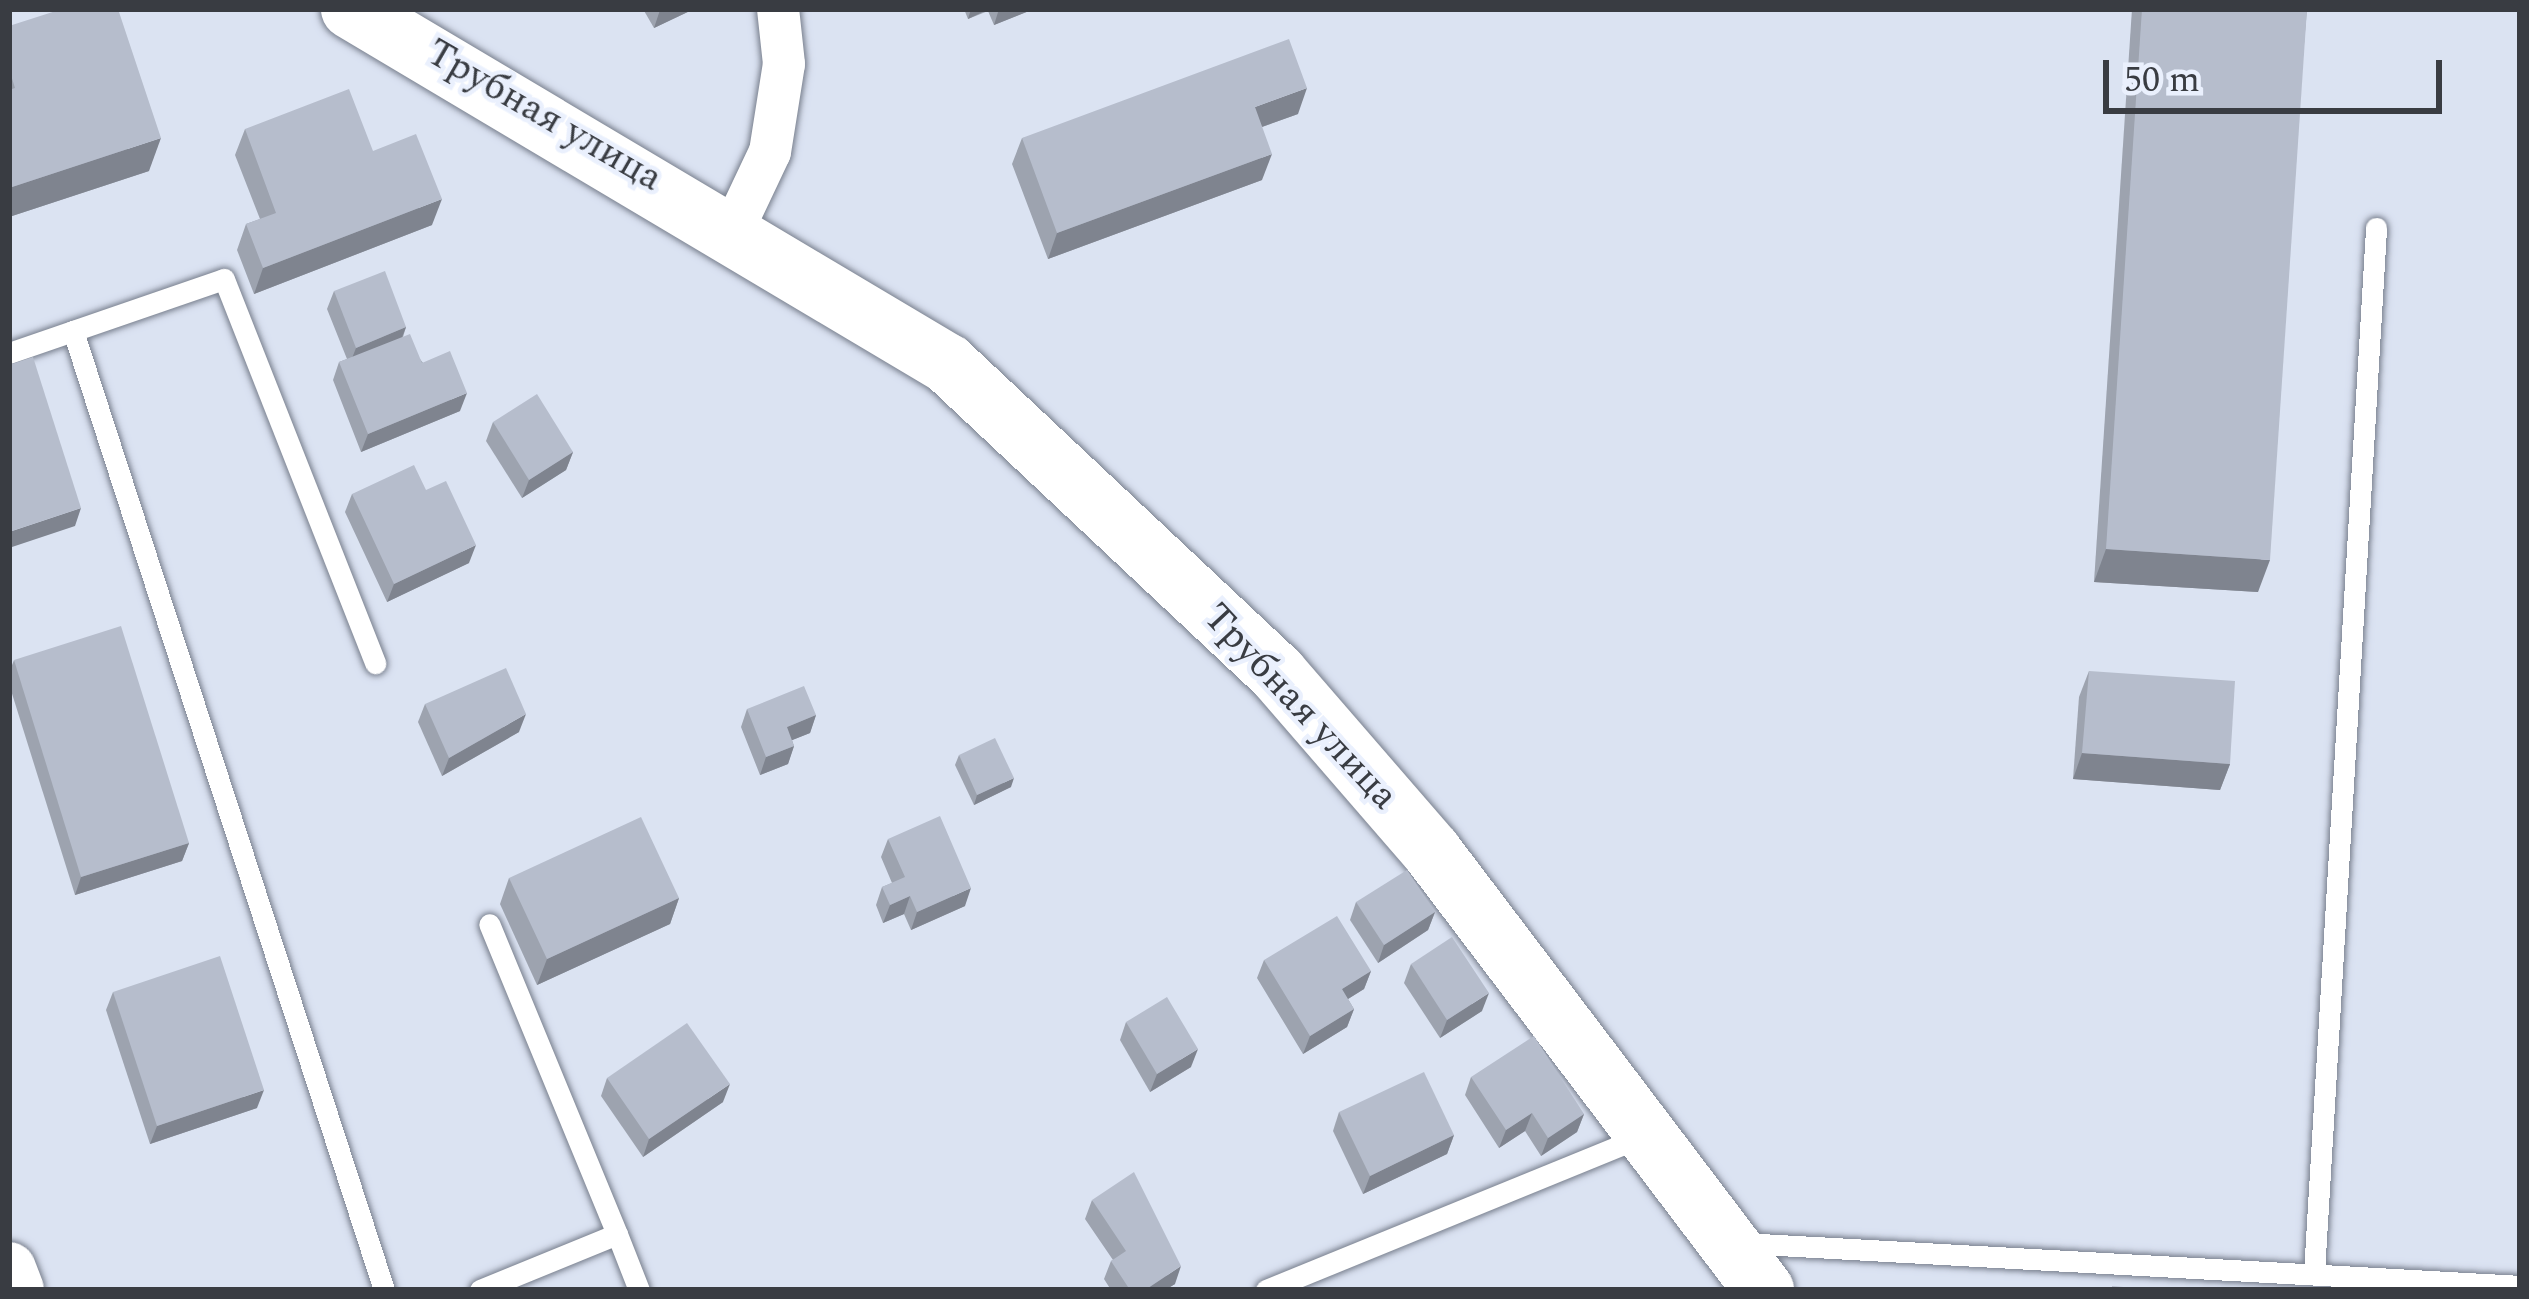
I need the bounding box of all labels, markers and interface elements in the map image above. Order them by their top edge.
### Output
street label: Трубная улица [418,30,670,202]
scale bar [2109,36,2448,110]
text: 50 m [2124,53,2200,108]
street label: Трубная улица [1193,594,1407,820]

